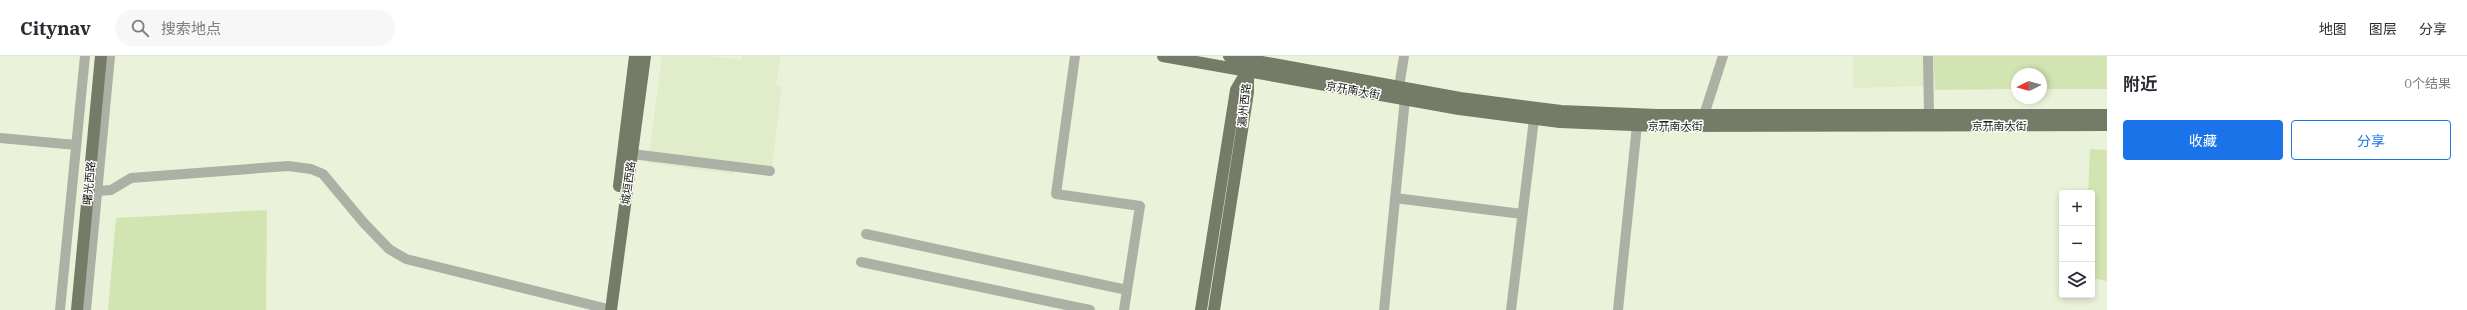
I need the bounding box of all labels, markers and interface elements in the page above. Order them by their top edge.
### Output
search box [115,10,395,46]
text: Citynav [20,16,91,40]
icon: search [129,17,151,39]
text: 搜索地点 [161,19,221,38]
text: 地图 [2319,20,2347,38]
text: 图层 [2369,20,2397,38]
text: 分享 [2419,20,2447,38]
north arrow [2011,68,2047,104]
text: 附近 [2123,73,2157,95]
text: 0个结果 [2404,75,2451,92]
street label: 京开南大街 [1325,78,1381,102]
street label: 瀛州西路 [1235,82,1253,128]
street label: 京开南大街 [1648,119,1703,133]
street label: 京开南大街 [1972,119,2027,133]
button: 收藏 [2123,120,2283,160]
button: 分享 [2291,120,2451,160]
street label: 曙光西路 [80,160,98,206]
street label: 城垣西路 [618,160,638,206]
map controls [2059,190,2095,298]
button: + [2059,190,2095,226]
button: − [2059,226,2095,262]
button: layers [2059,262,2095,298]

